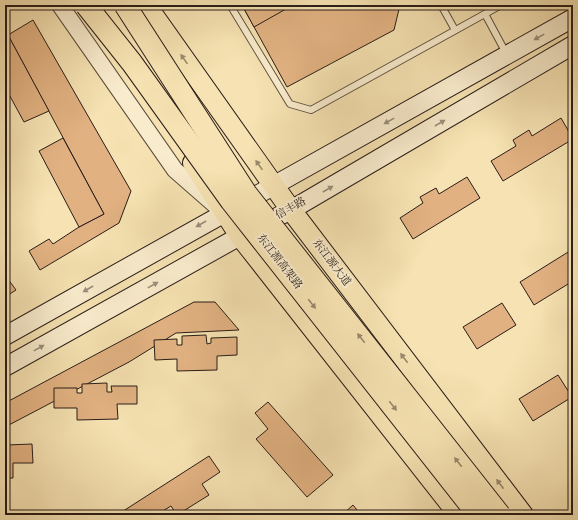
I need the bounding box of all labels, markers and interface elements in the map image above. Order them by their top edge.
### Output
one-way arrow [533,34,545,41]
one-way arrow [180,53,188,64]
one-way arrow [383,118,395,125]
one-way arrow [434,119,446,126]
one-way arrow [255,159,263,170]
one-way arrow [322,185,334,192]
street label: 信丰路 [273,194,308,222]
one-way arrow [195,221,207,228]
street label: 东江源高架路 [254,231,305,291]
street label: 东江源大道 [310,237,354,288]
one-way arrow [147,281,159,288]
one-way arrow [82,285,94,292]
one-way arrow [308,299,317,310]
one-way arrow [356,333,365,344]
one-way arrow [33,345,45,351]
one-way arrow [400,353,408,364]
one-way arrow [388,401,397,412]
one-way arrow [454,457,463,468]
one-way arrow [496,479,504,489]

